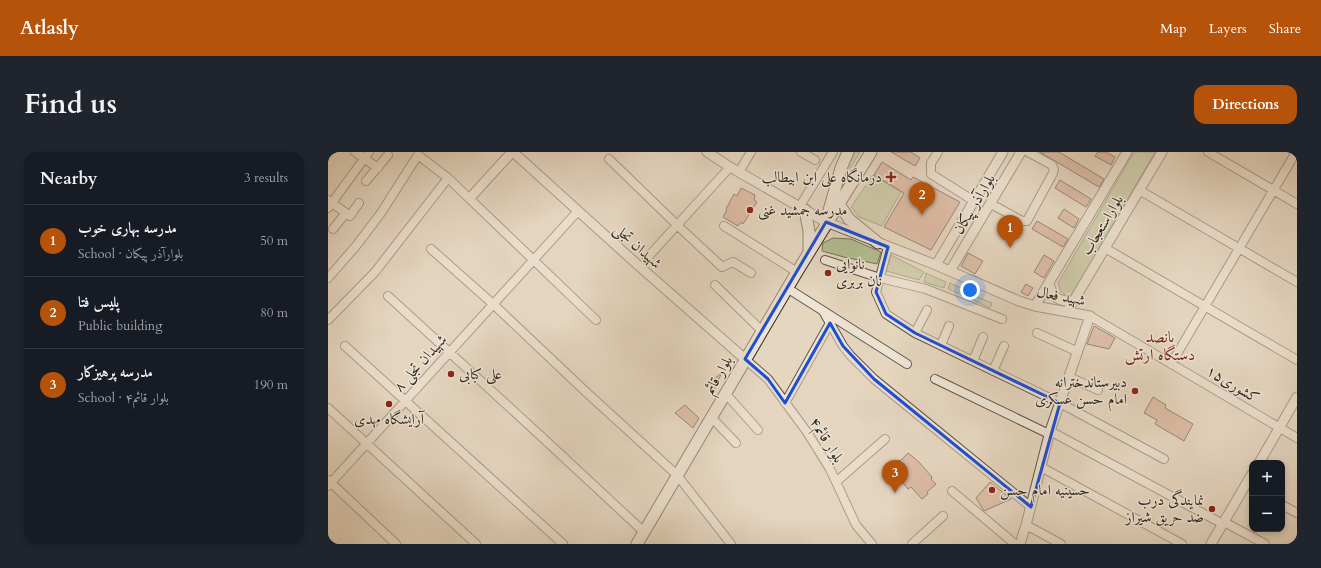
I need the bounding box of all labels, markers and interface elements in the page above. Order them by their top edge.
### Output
text: Atlasly [20,15,79,41]
text: Map [1160,19,1187,38]
text: Layers [1209,19,1247,38]
text: Share [1269,19,1301,38]
text: Find us [24,85,117,123]
button: Directions [1194,85,1297,124]
text: Nearby [40,167,97,190]
place label: درمانگاه علی ابن ابیطالب [761,167,882,188]
text: 3 results [244,169,288,187]
street label: بلوارآذر پیکان [948,170,1001,238]
marker: درمانگاه علی ابن ابیطالب [885,171,897,183]
pin: 2 [909,182,935,215]
street label: بلواراستعجاب [1076,191,1128,259]
place label: مدرسه جمشید غنی [758,200,847,221]
marker: مدرسه جمشید غنی [745,205,755,215]
pin: 1 [997,215,1023,248]
text: مدرسه بهاری خوب [78,218,177,238]
street label: شهیدان تجلی [609,219,666,274]
text: 1 [50,232,56,250]
text: 50 m [260,232,288,250]
text: School · بلوارآذر پیکان [78,245,183,263]
place label: نانوایی نان بربری [836,254,882,291]
marker: نانوایی نان بربری [823,268,833,278]
your location [960,280,980,300]
street label: شهید فعال [1035,281,1087,311]
text: پلیس فتا [78,292,119,312]
text: 2 [50,304,56,322]
text: 80 m [260,304,288,322]
text: Public building [78,317,163,335]
district label: پانصد دستگاه ارتش [1125,326,1195,366]
street label: شهیدان تجلی ۸ [389,330,452,397]
street label: بلوار قائم [699,352,740,399]
street label: کشوری۱۵ [1203,360,1263,408]
text: مدرسه پرهیزکار [78,362,153,382]
place label: علی کبابی [459,364,502,385]
marker: علی کبابی [446,369,456,379]
place label: دبیرستاندخترانه امام حسن عسکری [1035,372,1127,412]
text: 3 [50,376,56,394]
text: 190 m [254,376,288,394]
marker: دبیرستاندخترانه امام حسن عسکری [1130,386,1140,396]
text: School · بلوار قائم۴ [78,389,169,407]
marker: آرایشگاه مهدی [384,399,394,409]
place label: آرایشگاه مهدی [354,409,426,429]
street label: بلوار قائم۴ [803,413,849,468]
pin: 3 [882,460,908,493]
map controls [1249,460,1285,532]
button: + [1249,460,1285,496]
place label: حسینیه امام حسن [1000,480,1090,503]
marker: حسینیه امام حسن [987,485,997,495]
place label: نمایندگی درب ضد حریق شیراز [1123,488,1204,527]
button: − [1249,496,1285,532]
marker: نمایندگی درب ضد حریق شیراز [1207,504,1217,514]

